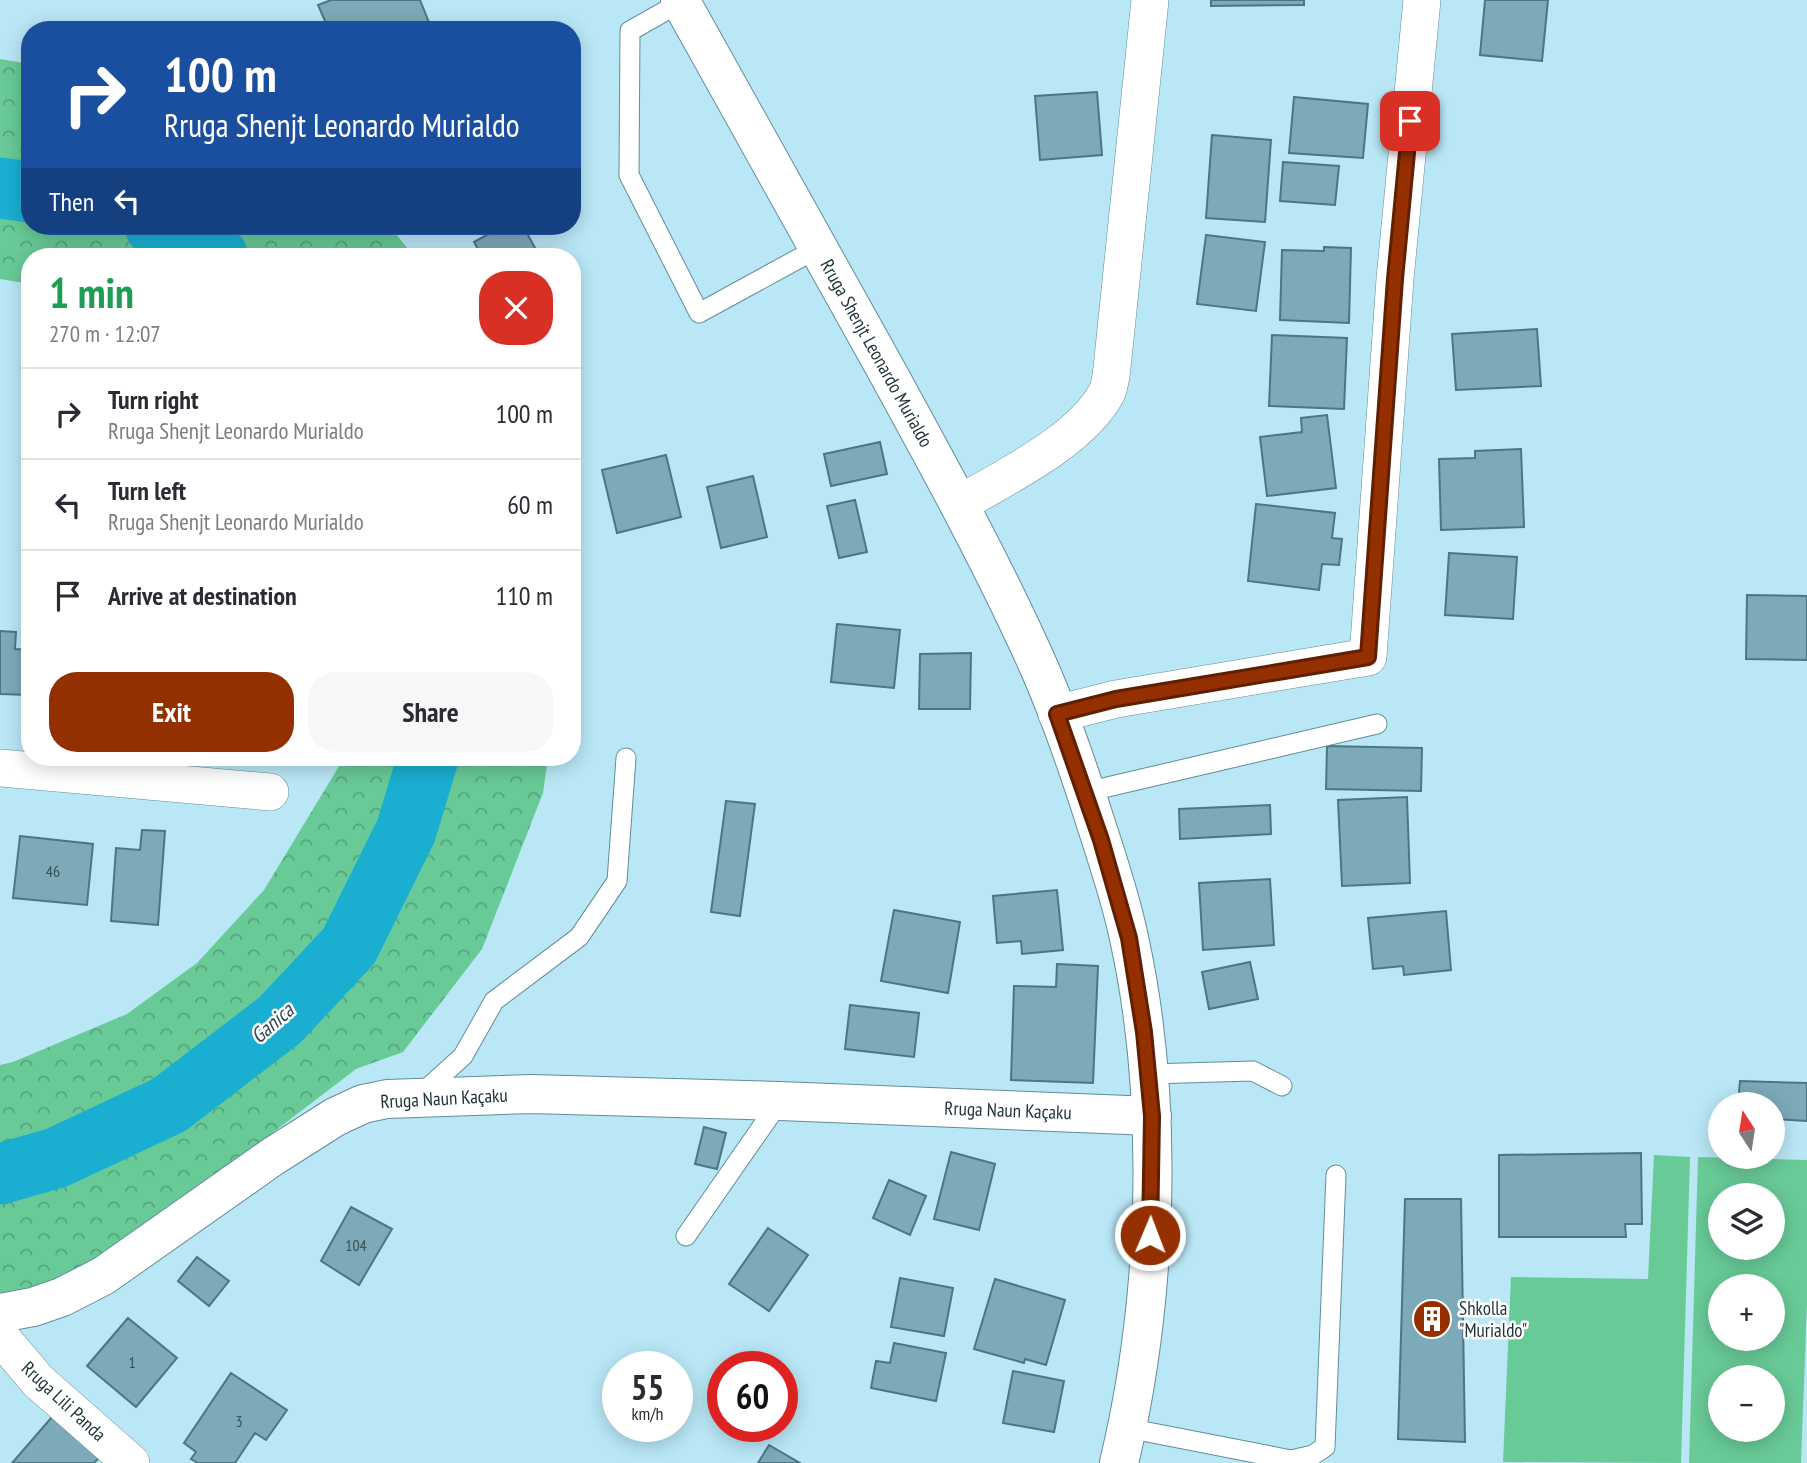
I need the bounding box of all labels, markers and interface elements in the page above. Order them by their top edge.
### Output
text: 100 m [164,42,277,106]
icon: right [49,49,140,140]
pin [1380,91,1440,151]
icon: arrive [1391,102,1429,140]
text: Rruga Shenjt Leonardo Murialdo [164,104,520,146]
icon: left [108,182,146,220]
text: Then [49,185,94,218]
street label: Rruga Shenjt Leonardo Murialdo [815,255,939,451]
text: 1 min [49,265,134,320]
button: close [479,271,553,345]
text: 270 m · 12:07 [49,319,161,348]
text: Turn right [108,383,199,416]
icon: right [49,395,87,433]
text: 100 m [495,397,553,430]
text: Rruga Shenjt Leonardo Murialdo [108,416,364,445]
text: Turn left [108,474,186,507]
icon: left [49,486,87,524]
text: 60 m [507,488,553,521]
text: Rruga Shenjt Leonardo Murialdo [108,507,364,536]
icon: arrive [49,577,87,615]
text: Arrive at destination [108,579,297,612]
text: 110 m [495,579,553,612]
button: Exit [49,672,294,752]
button: Share [308,672,553,752]
house number: 46 [46,861,60,881]
water label: Ganica [245,996,300,1049]
street label: Rruga Naun Kaçaku [380,1083,508,1113]
north arrow [1708,1092,1785,1169]
map controls [1708,1092,1785,1442]
street label: Rruga Naun Kaçaku [944,1096,1072,1124]
button: layers [1708,1183,1785,1260]
position arrow [1113,1198,1187,1272]
house number: 104 [345,1235,367,1255]
button: + [1708,1274,1785,1351]
place label: Shkolla "Murialdo" [1459,1296,1527,1342]
building icon: Shkolla "Murialdo" [1411,1298,1453,1340]
speed limit sign: 60 [707,1351,798,1442]
house number: 1 [128,1352,136,1372]
street label: Rruga Lili Panda [17,1356,111,1446]
text: 55 [631,1364,664,1410]
button: − [1708,1365,1785,1442]
text: km/h [632,1402,663,1425]
house number: 3 [235,1411,243,1431]

